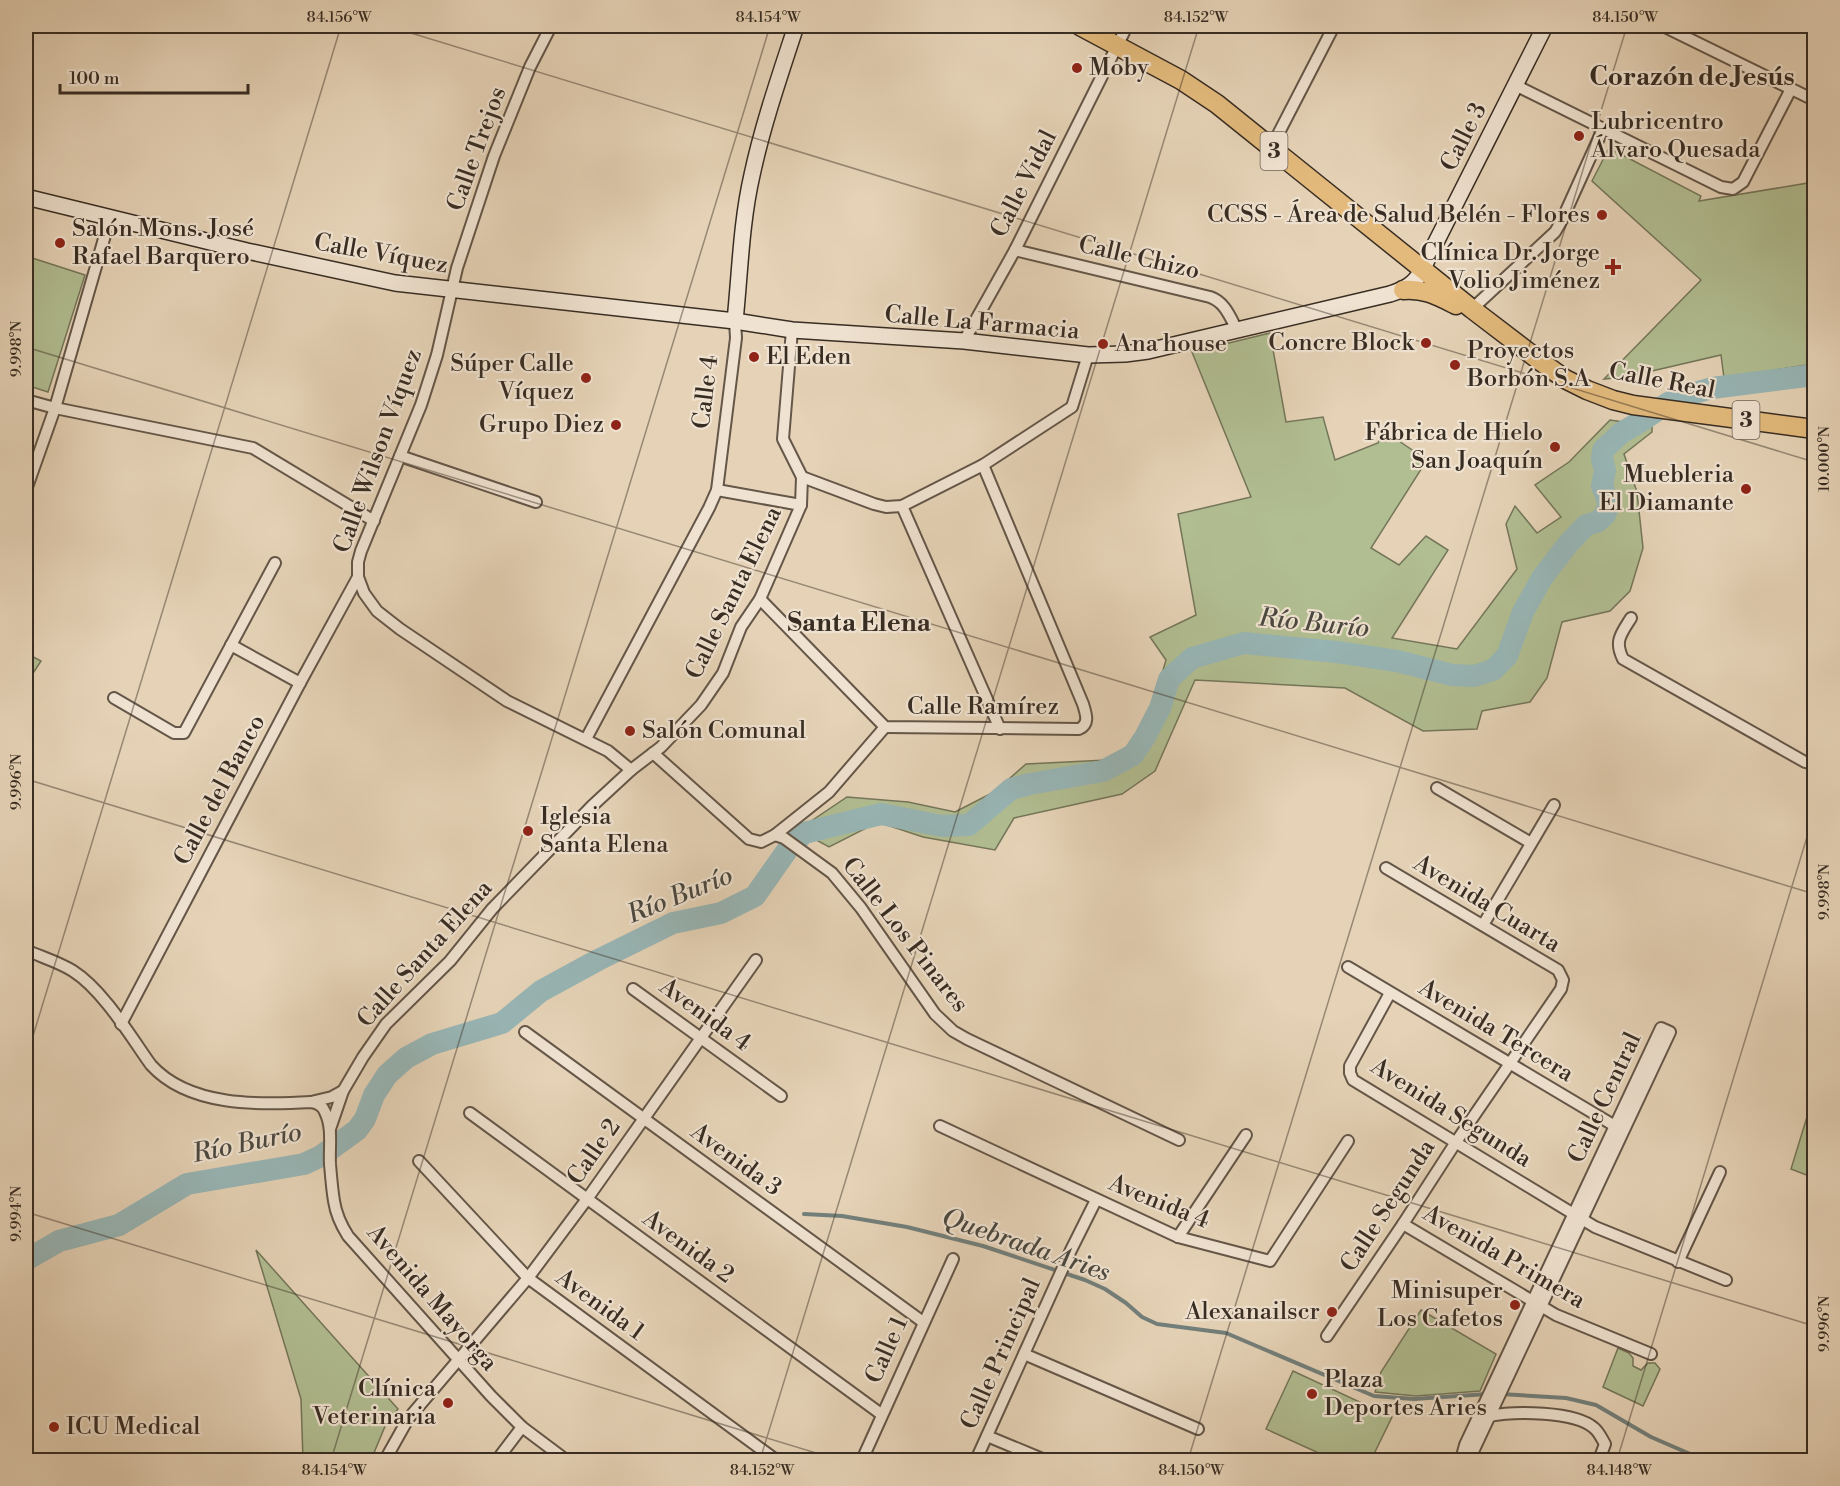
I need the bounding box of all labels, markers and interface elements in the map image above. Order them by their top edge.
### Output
text: 84.156°W [307,8,372,27]
text: 84.154°W [736,8,801,27]
text: 84.152°W [1164,8,1229,27]
text: 84.150°W [1592,8,1658,27]
place label: Moby [1089,53,1149,83]
scale bar [60,57,248,95]
marker: Moby [1070,61,1084,75]
district label: Corazón de Jesús [1589,61,1795,93]
text: 100 m [69,67,120,90]
street label: Calle Trejos [441,83,513,215]
street label: Calle 3 [1434,98,1494,176]
place label: Lubricentro Álvaro Quesada [1590,107,1761,165]
street label: Calle Vidal [984,125,1064,243]
marker: Lubricentro Álvaro Quesada [1572,129,1586,143]
road number: 3 [1260,132,1288,170]
place label: CCSS - Área de Salud Belén - Flores [1207,199,1590,230]
marker: CCSS - Área de Salud Belén - Flores [1595,208,1609,222]
place label: Salón Mons. José Rafael Barquero [72,214,254,272]
street label: Calle Víquez [312,227,450,281]
street label: Calle Chizo [1075,229,1203,287]
marker: Salón Mons. José Rafael Barquero [53,236,67,250]
place label: Clínica Dr. Jorge Volio Jiménez [1420,238,1600,296]
marker: Clínica Dr. Jorge Volio Jiménez [1604,258,1622,276]
street label: Calle La Farmacia [883,300,1082,347]
text: 9.998°N [7,321,26,377]
place label: Concre Block [1268,328,1415,358]
place label: Ana house [1114,329,1227,359]
marker: Concre Block [1419,336,1433,350]
place label: Proyectos Borbón S.A [1466,336,1591,394]
marker: Ana house [1096,337,1110,351]
place label: El Eden [766,342,851,372]
street label: Calle Wilson Víquez [327,345,429,557]
place label: Súper Calle Víquez [450,349,574,407]
marker: El Eden [747,350,761,364]
street label: Calle 4 [687,353,725,431]
street label: Calle Real [1606,356,1718,406]
marker: Proyectos Borbón S.A [1448,358,1462,372]
marker: Súper Calle Víquez [579,371,593,385]
road number: 3 [1732,401,1760,439]
place label: Grupo Diez [479,410,604,440]
marker: Grupo Diez [609,418,623,432]
place label: Fábrica de Hielo San Joaquín [1364,418,1543,476]
text: 10.000°N [1815,426,1834,492]
marker: Fábrica de Hielo San Joaquín [1548,440,1562,454]
place label: Muebleria El Diamante [1599,460,1735,518]
marker: Muebleria El Diamante [1739,482,1753,496]
street label: Calle Santa Elena [679,501,789,684]
water label: Río Burío [1256,601,1371,645]
district label: Santa Elena [787,607,932,639]
street label: Calle Ramírez [907,692,1059,722]
street label: Calle del Banco [168,709,272,871]
place label: Salón Comunal [642,716,806,746]
marker: Salón Comunal [623,724,637,738]
text: 9.996°N [7,754,26,810]
place label: Iglesia Santa Elena [540,802,669,860]
marker: Iglesia Santa Elena [521,824,535,838]
street label: Avenida Cuarta [1407,848,1567,960]
street label: Calle Los Pinares [835,852,975,1018]
water label: Río Burío [622,859,737,931]
text: 9.998°N [1815,864,1834,920]
street label: Calle Santa Elena [351,873,500,1034]
street label: Avenida 4 [652,971,757,1058]
street label: Avenida Tercera [1412,972,1580,1089]
street label: Calle Central [1562,1028,1648,1168]
street label: Avenida Segunda [1364,1051,1538,1175]
street label: Calle 2 [561,1113,627,1191]
water label: Río Burío [188,1116,305,1170]
street label: Avenida 3 [684,1116,787,1203]
street label: Calle Segunda [1334,1133,1442,1278]
street label: Avenida 4 [1103,1168,1214,1236]
text: 9.994°N [7,1186,26,1242]
street label: Avenida Primera [1417,1198,1591,1316]
water label: Quebrada Aries [938,1201,1115,1289]
street label: Avenida 2 [636,1203,740,1290]
street label: Avenida Mayorga [359,1218,504,1378]
street label: Avenida 1 [549,1262,651,1348]
street label: Calle Principal [954,1274,1048,1434]
place label: Minisuper Los Cafetos [1377,1276,1503,1334]
text: 9.996°N [1815,1296,1834,1352]
place label: Alexanailscr [1184,1297,1320,1327]
marker: Minisuper Los Cafetos [1508,1298,1522,1312]
marker: Alexanailscr [1325,1305,1339,1319]
street label: Calle 1 [859,1311,915,1388]
place label: Plaza Deportes Aries [1324,1365,1487,1423]
place label: Clínica Veterinaria [311,1374,437,1432]
marker: Plaza Deportes Aries [1305,1387,1319,1401]
marker: Clínica Veterinaria [441,1396,455,1410]
place label: ICU Medical [66,1412,200,1442]
marker: ICU Medical [47,1420,61,1434]
text: 84.154°W [302,1461,367,1480]
text: 84.152°W [730,1461,795,1480]
text: 84.150°W [1158,1461,1224,1480]
text: 84.148°W [1586,1461,1652,1480]

